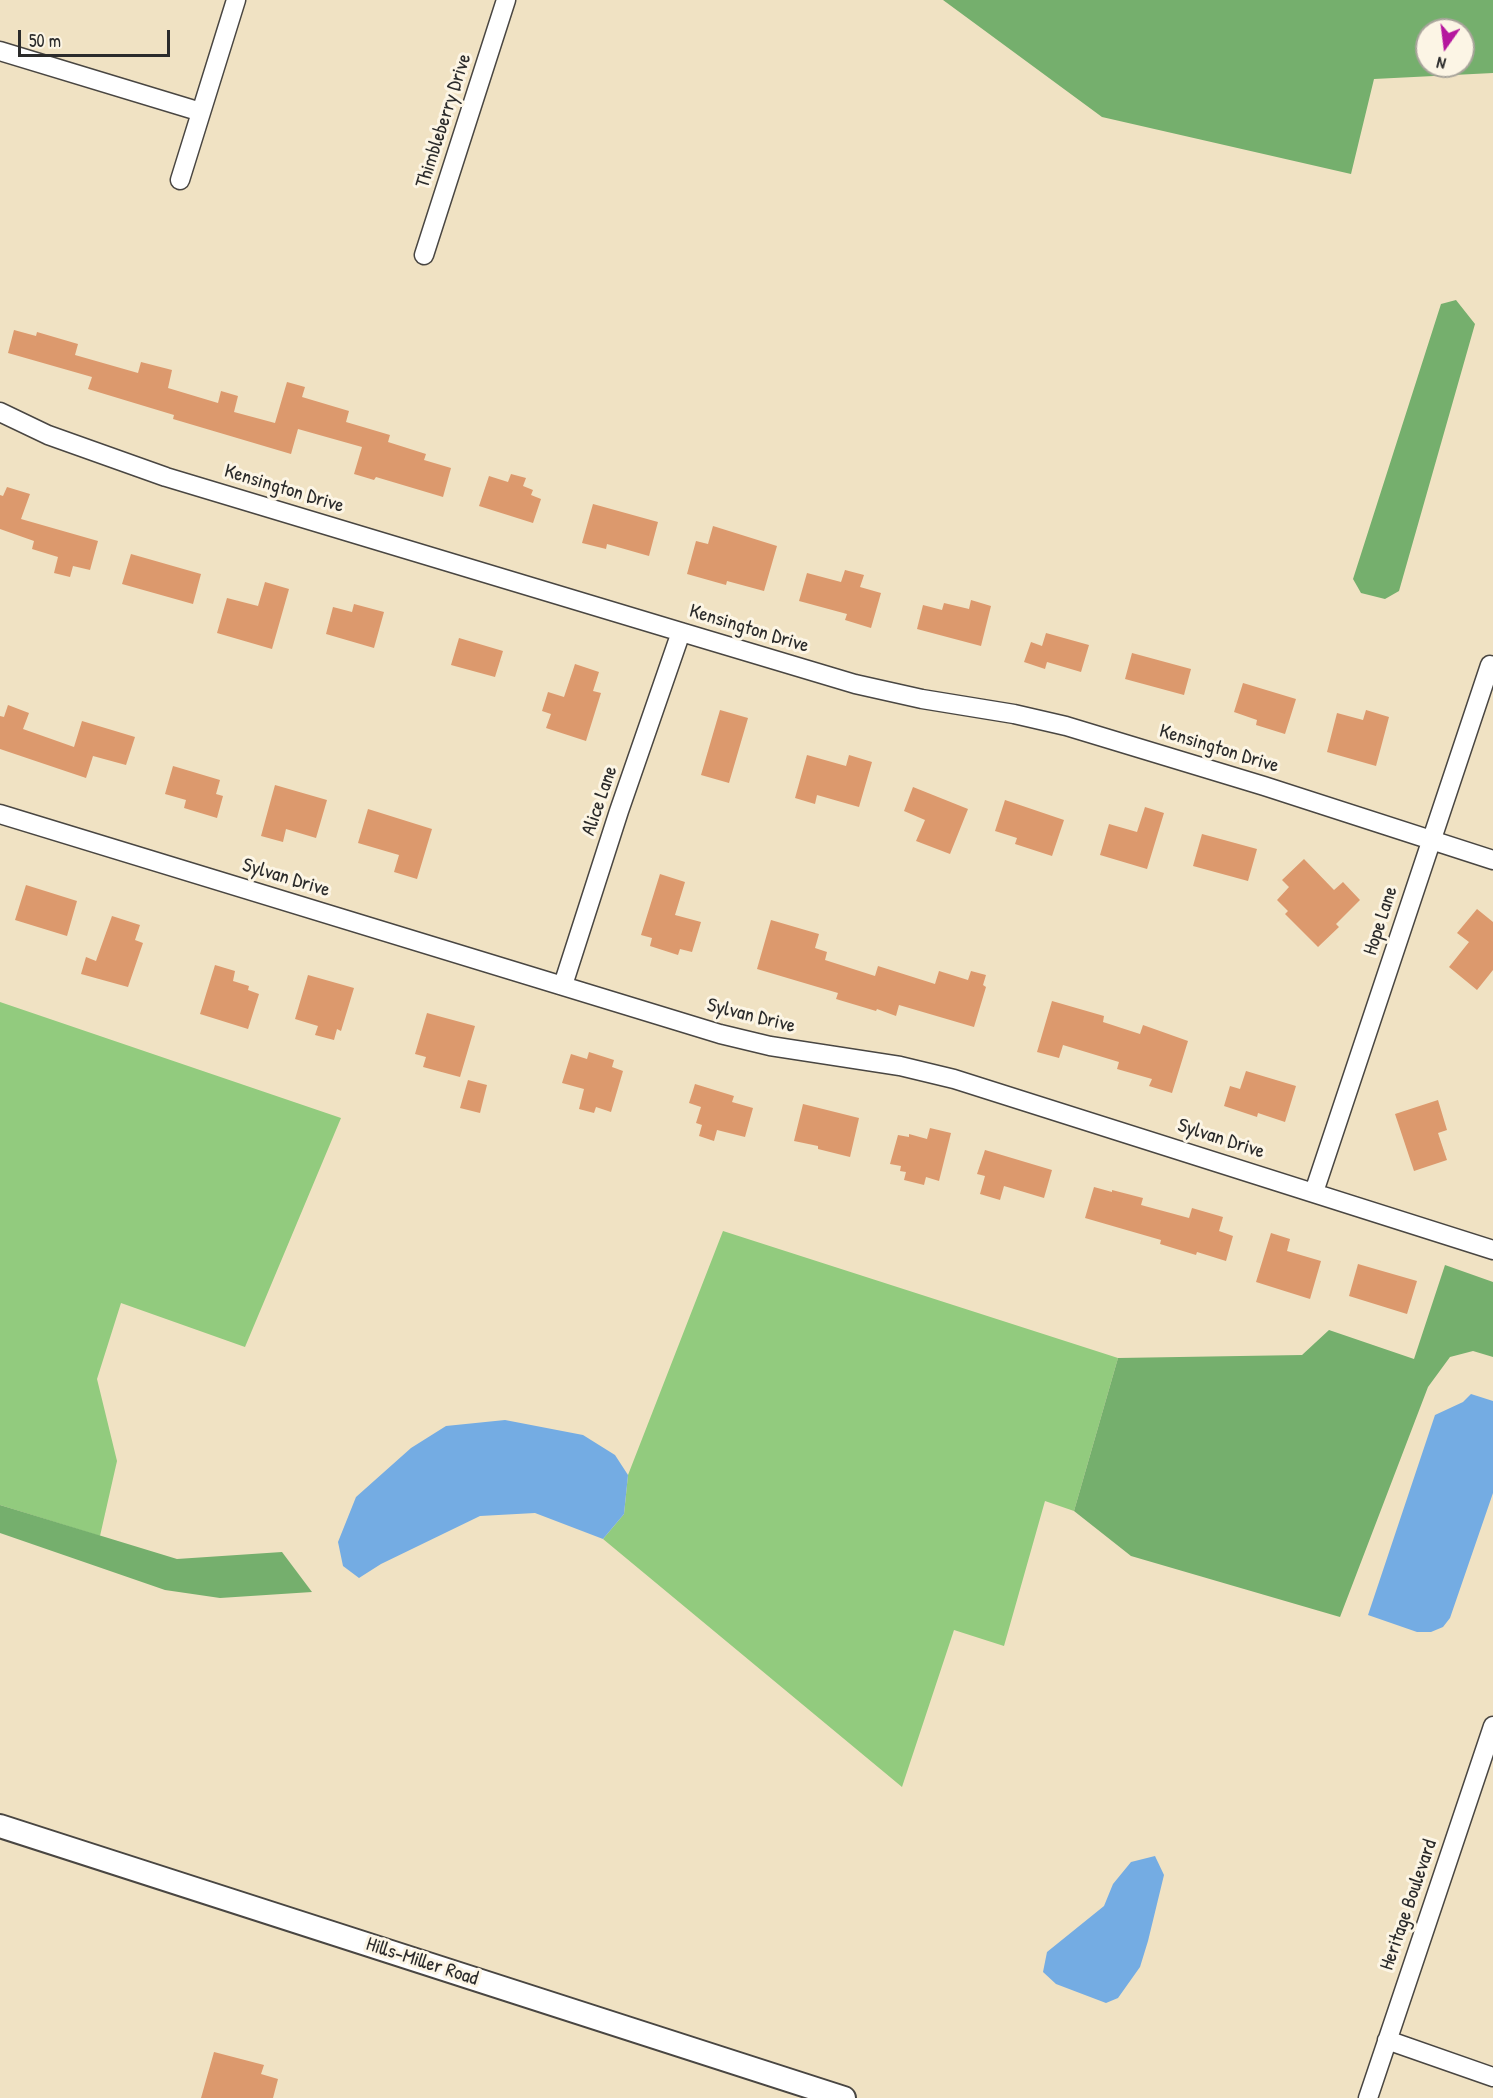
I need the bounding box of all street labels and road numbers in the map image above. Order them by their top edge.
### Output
street label: Thimbleberry Drive [411,51,477,191]
street label: Kensington Drive [221,459,347,519]
street label: Kensington Drive [686,599,812,659]
street label: Kensington Drive [1156,719,1282,779]
street label: Alice Lane [577,763,623,839]
street label: Sylvan Drive [239,853,333,903]
street label: Hope Lane [1359,884,1403,958]
street label: Sylvan Drive [704,993,798,1039]
street label: Sylvan Drive [1174,1114,1268,1164]
street label: Heritage Boulevard [1375,1837,1443,1973]
street label: Hills-Miller Road [363,1933,481,1991]

